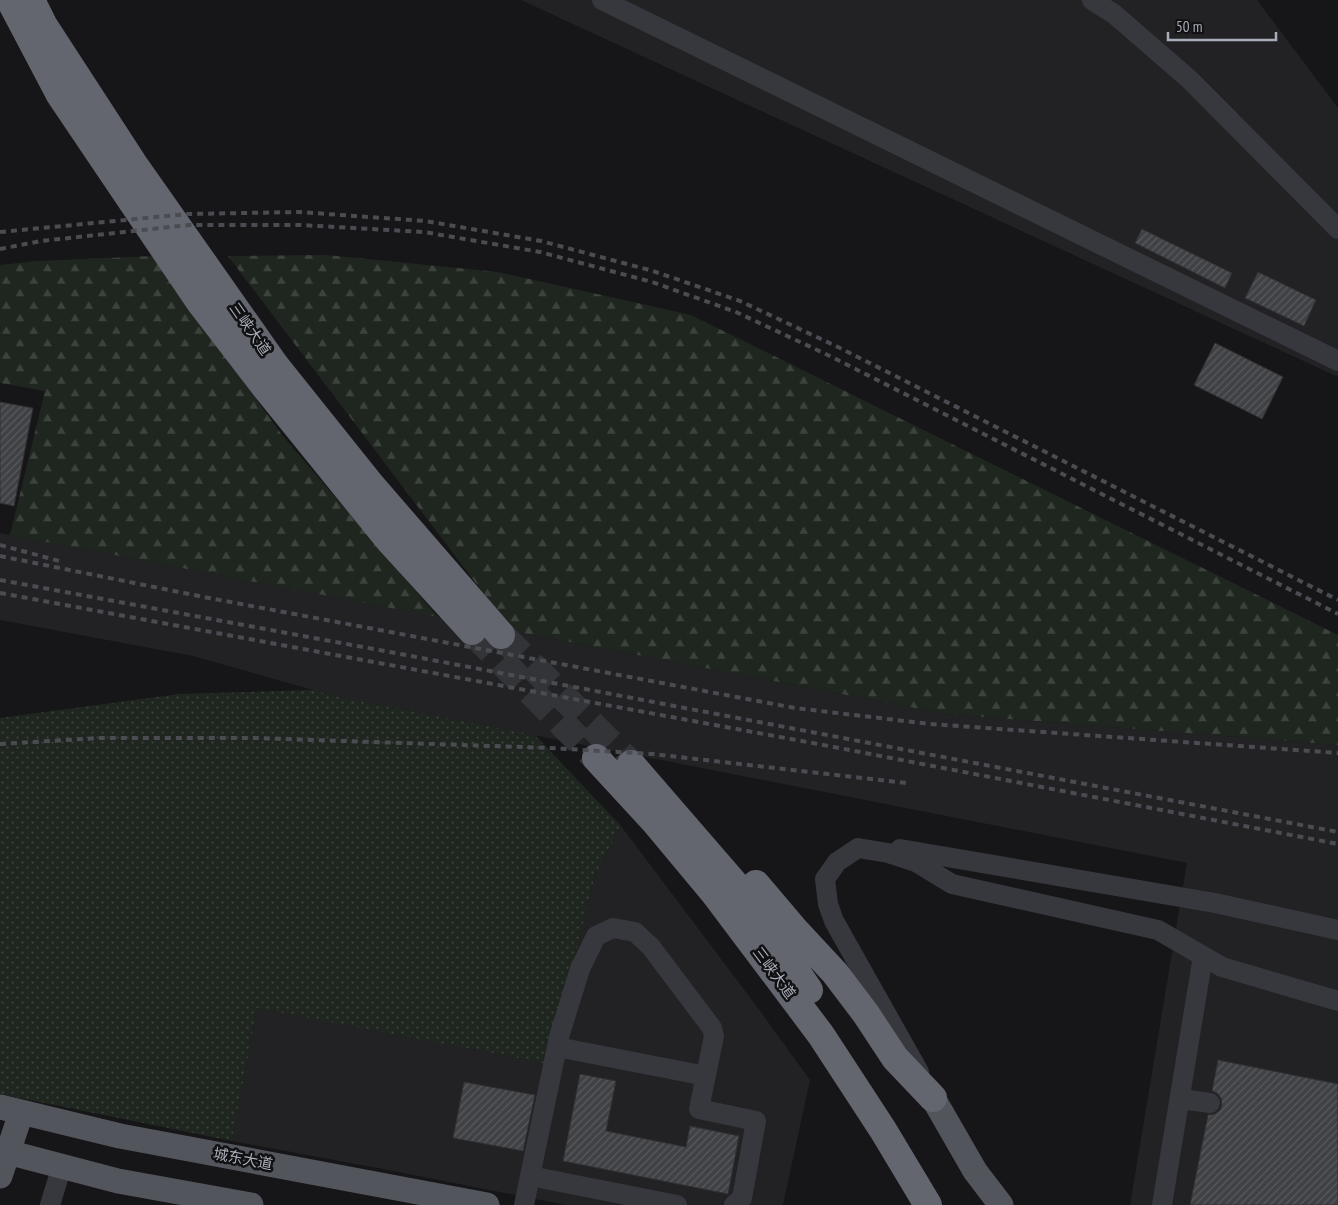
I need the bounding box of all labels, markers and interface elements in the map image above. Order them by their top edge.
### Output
scale bar [1168,10,1276,42]
text: 50 m [1176,17,1202,36]
street label: 三峡大道 [225,299,275,359]
street label: 三峡大道 [749,943,800,1002]
street label: 城东大道 [212,1143,274,1174]

